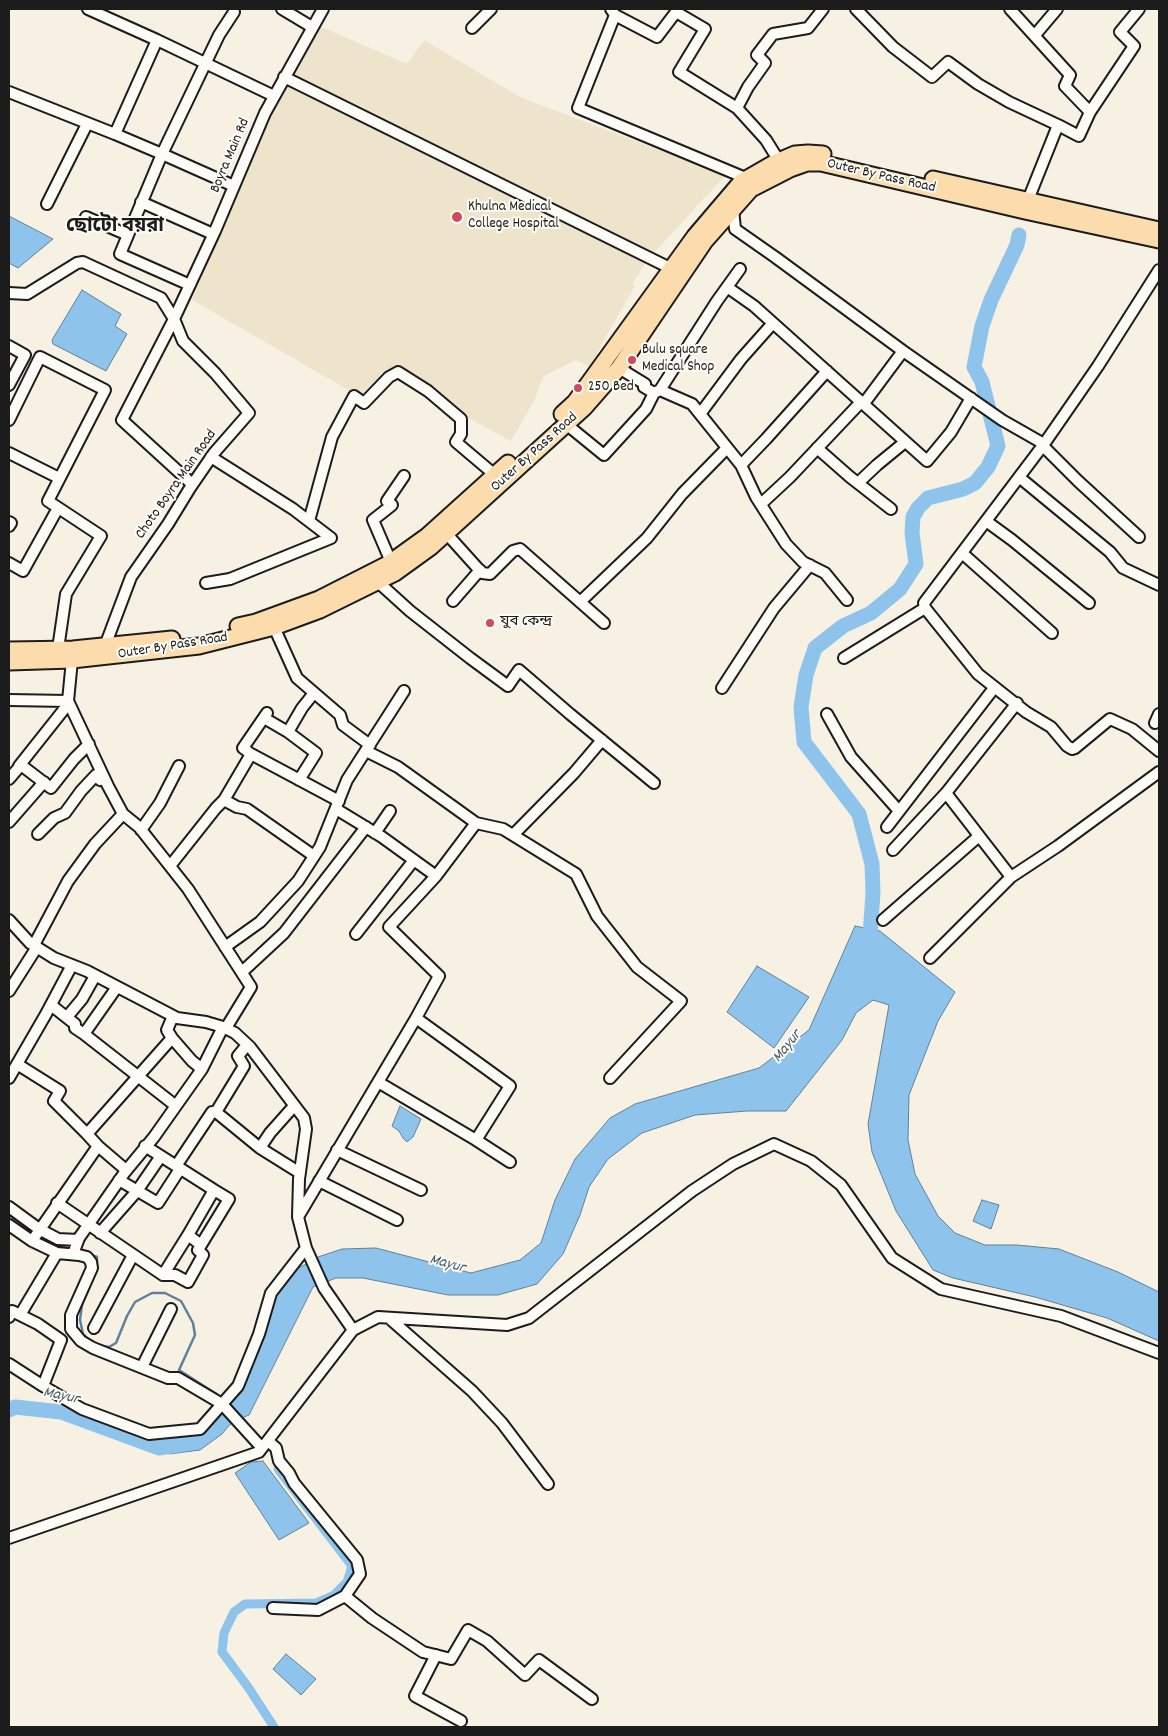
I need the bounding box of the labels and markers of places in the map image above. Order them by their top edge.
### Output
place label: Khulna Medical College Hospital [468,199,559,234]
marker: Khulna Medical College Hospital [450,210,464,224]
place label: Bulu square Medical Shop [642,342,714,377]
marker: Bulu square Medical Shop [626,354,638,366]
place label: 250 Bed [588,379,634,397]
marker: 250 Bed [572,382,584,394]
place label: যুব কেন্দ্র [500,614,552,632]
marker: যুব কেন্দ্র [484,617,496,629]

